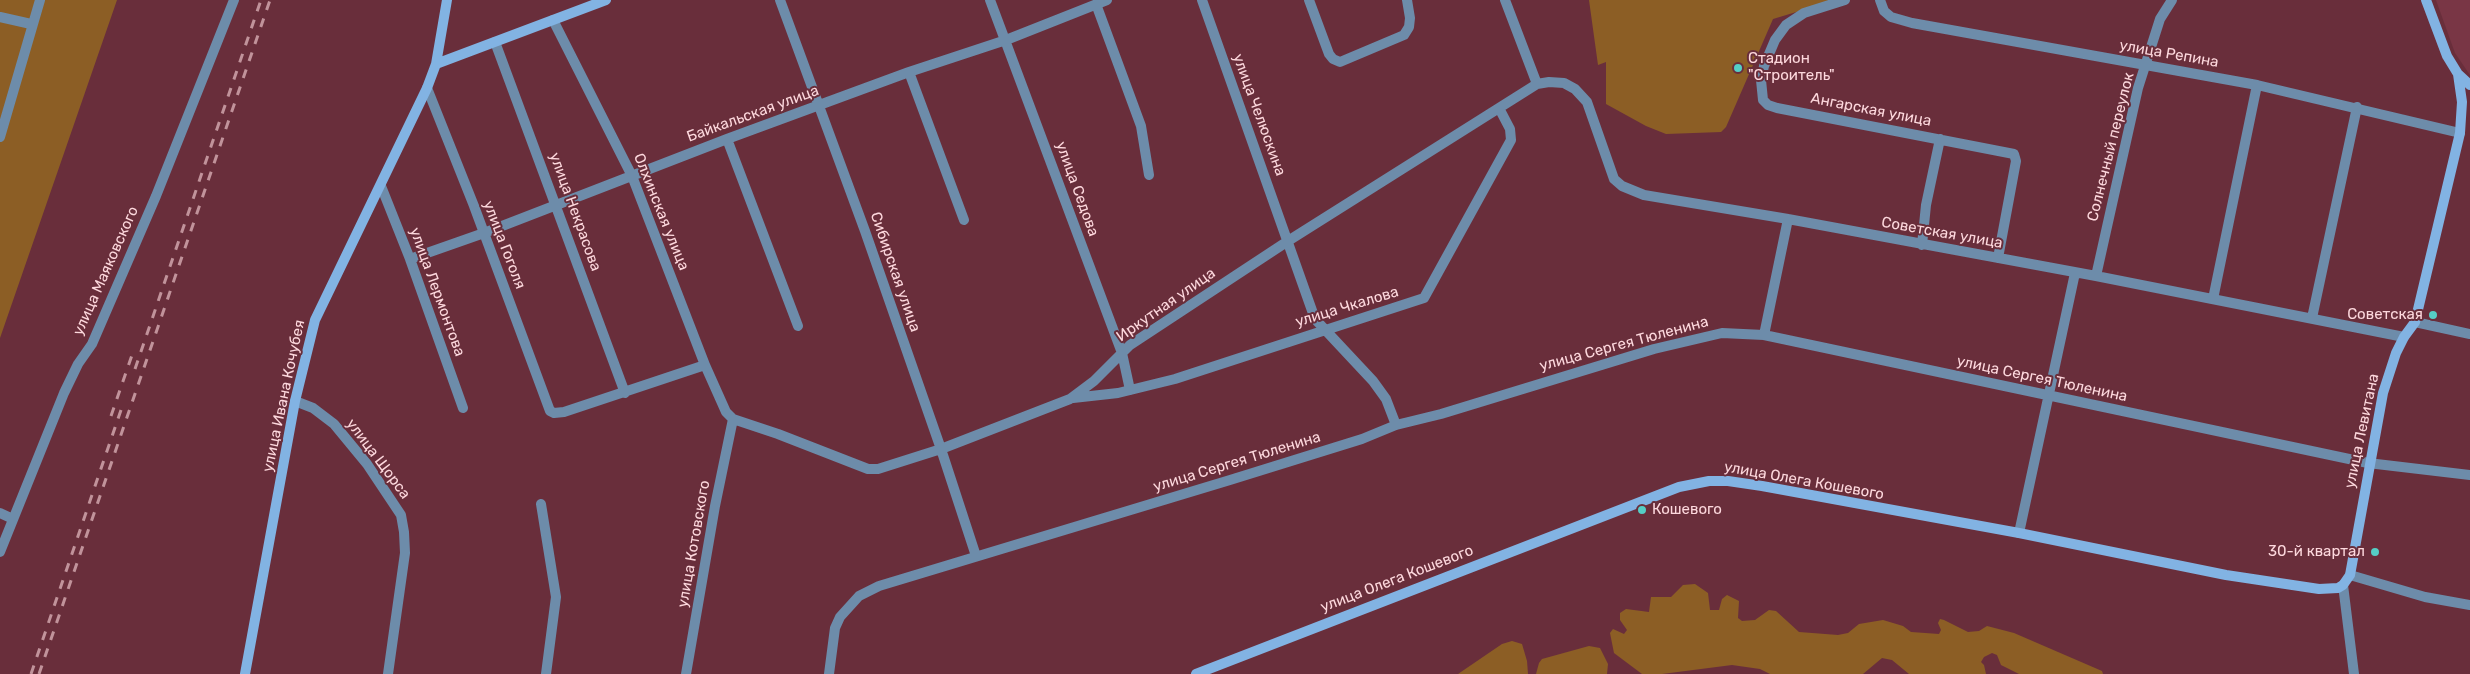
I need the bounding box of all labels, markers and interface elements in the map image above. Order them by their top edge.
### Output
street label: улица Репина [2118,36,2220,72]
place label: Стадион "Строитель" [1748,50,1835,85]
street label: улица Челюскина [1229,52,1289,178]
marker: Стадион "Строитель" [1732,62,1744,74]
street label: Солнечный переулок [2084,71,2138,223]
street label: Байкальская улица [685,82,821,146]
street label: Ангарская улица [1809,89,1933,131]
street label: улица Седова [1052,139,1102,239]
street label: улица Некрасова [545,150,605,274]
street label: Олхинская улица [629,151,693,273]
street label: улица Гоголя [479,198,529,292]
street label: улица Маяковского [69,204,143,338]
street label: Сибирская улица [866,210,924,334]
street label: Советская улица [1880,213,2004,253]
street label: улица Лермонтова [405,225,469,359]
street label: Иркутная улица [1113,264,1219,346]
street label: улица Чкалова [1293,283,1401,331]
place label: Советская [2347,306,2423,324]
marker: Советская [2427,309,2439,321]
street label: улица Сергея Тюленина [1538,313,1710,375]
street label: улица Ивана Кочубея [259,318,309,474]
street label: улица Сергея Тюленина [1955,352,2129,406]
street label: улица Левитана [2341,372,2383,490]
street label: улица Щорса [342,415,414,503]
street label: улица Сергея Тюленина [1151,428,1323,496]
street label: улица Олега Кошевого [1723,458,1885,504]
street label: улица Котовского [674,479,714,609]
place label: Кошевого [1652,501,1722,519]
marker: Кошевого [1636,504,1648,516]
street label: улица Олега Кошевого [1318,542,1476,616]
place label: 30-й квартал [2268,543,2365,561]
marker: 30-й квартал [2369,546,2381,558]

